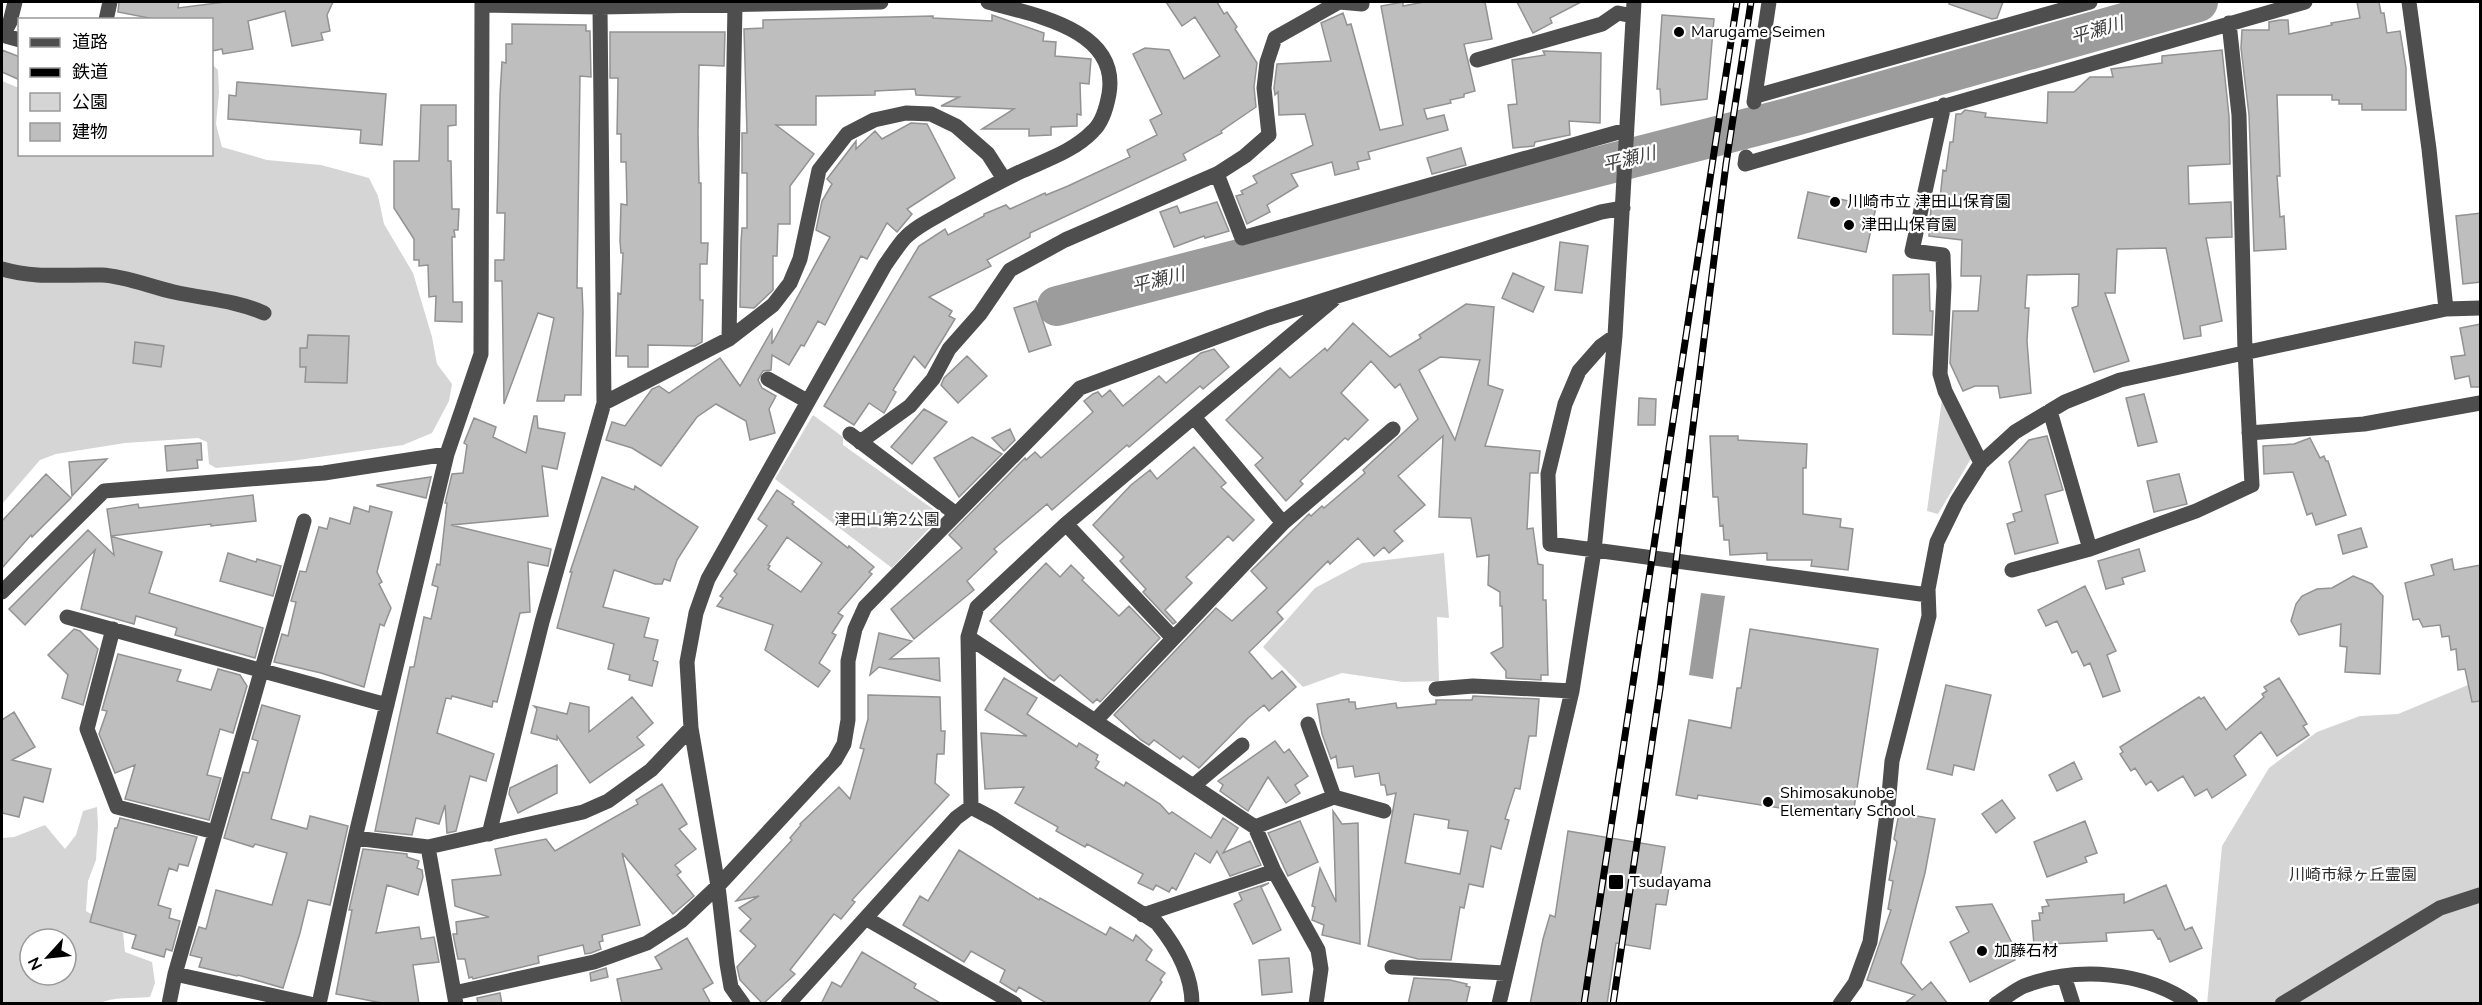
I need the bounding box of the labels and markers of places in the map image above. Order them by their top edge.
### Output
place label: Marugame Seimen [1691,21,1825,43]
marker: Marugame Seimen [1672,25,1686,39]
place label: 川崎市立 津田山保育園 [1847,191,2011,213]
marker: 川崎市立 津田山保育園 [1828,195,1842,209]
place label: 津田山保育園 [1861,214,1957,236]
marker: 津田山保育園 [1842,218,1856,232]
place label: Shimosakunobe Elementary School [1780,782,1916,822]
marker: Shimosakunobe Elementary School [1761,795,1775,809]
place label: Tsudayama [1630,871,1712,893]
marker: Tsudayama [1607,873,1625,891]
place label: 加藤石材 [1994,940,2058,962]
marker: 加藤石材 [1975,944,1989,958]

